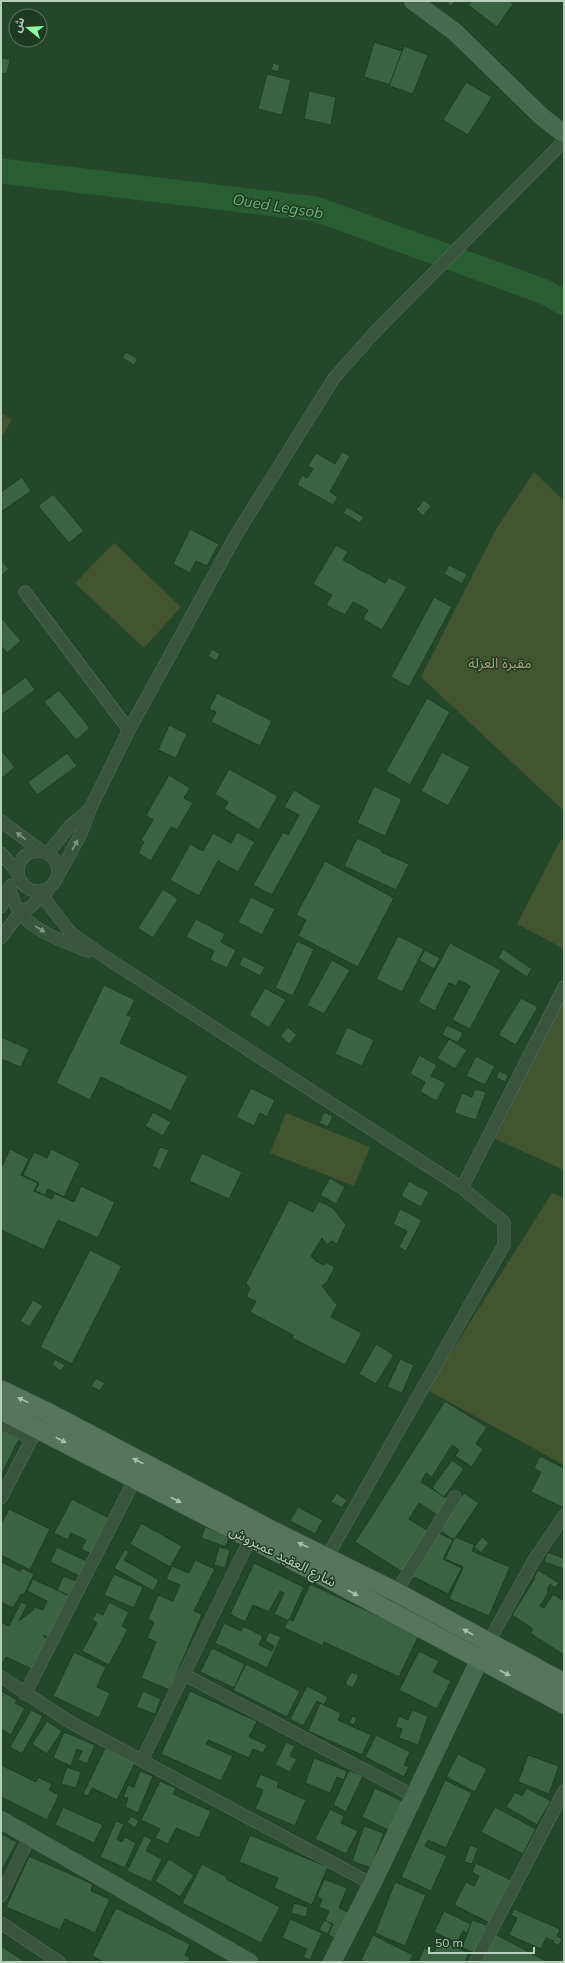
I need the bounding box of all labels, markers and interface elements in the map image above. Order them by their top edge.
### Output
north arrow [8,8,48,48]
text: ش [10,16,27,34]
water label: Oued Legsob [231,189,325,223]
park label: مقبرة العزلة [468,654,532,672]
one-way arrow [15,831,26,840]
one-way arrow [71,839,78,851]
one-way arrow [34,925,46,932]
one-way arrow [17,1397,28,1403]
one-way arrow [55,1437,67,1443]
one-way arrow [132,1458,143,1464]
one-way arrow [170,1497,182,1504]
street label: شارع العقيد عميروش [226,1521,339,1592]
one-way arrow [298,1542,309,1548]
one-way arrow [348,1589,359,1596]
one-way arrow [462,1628,474,1635]
one-way arrow [499,1670,511,1677]
scale bar [429,1929,534,1955]
text: 50 m [435,1935,463,1950]

